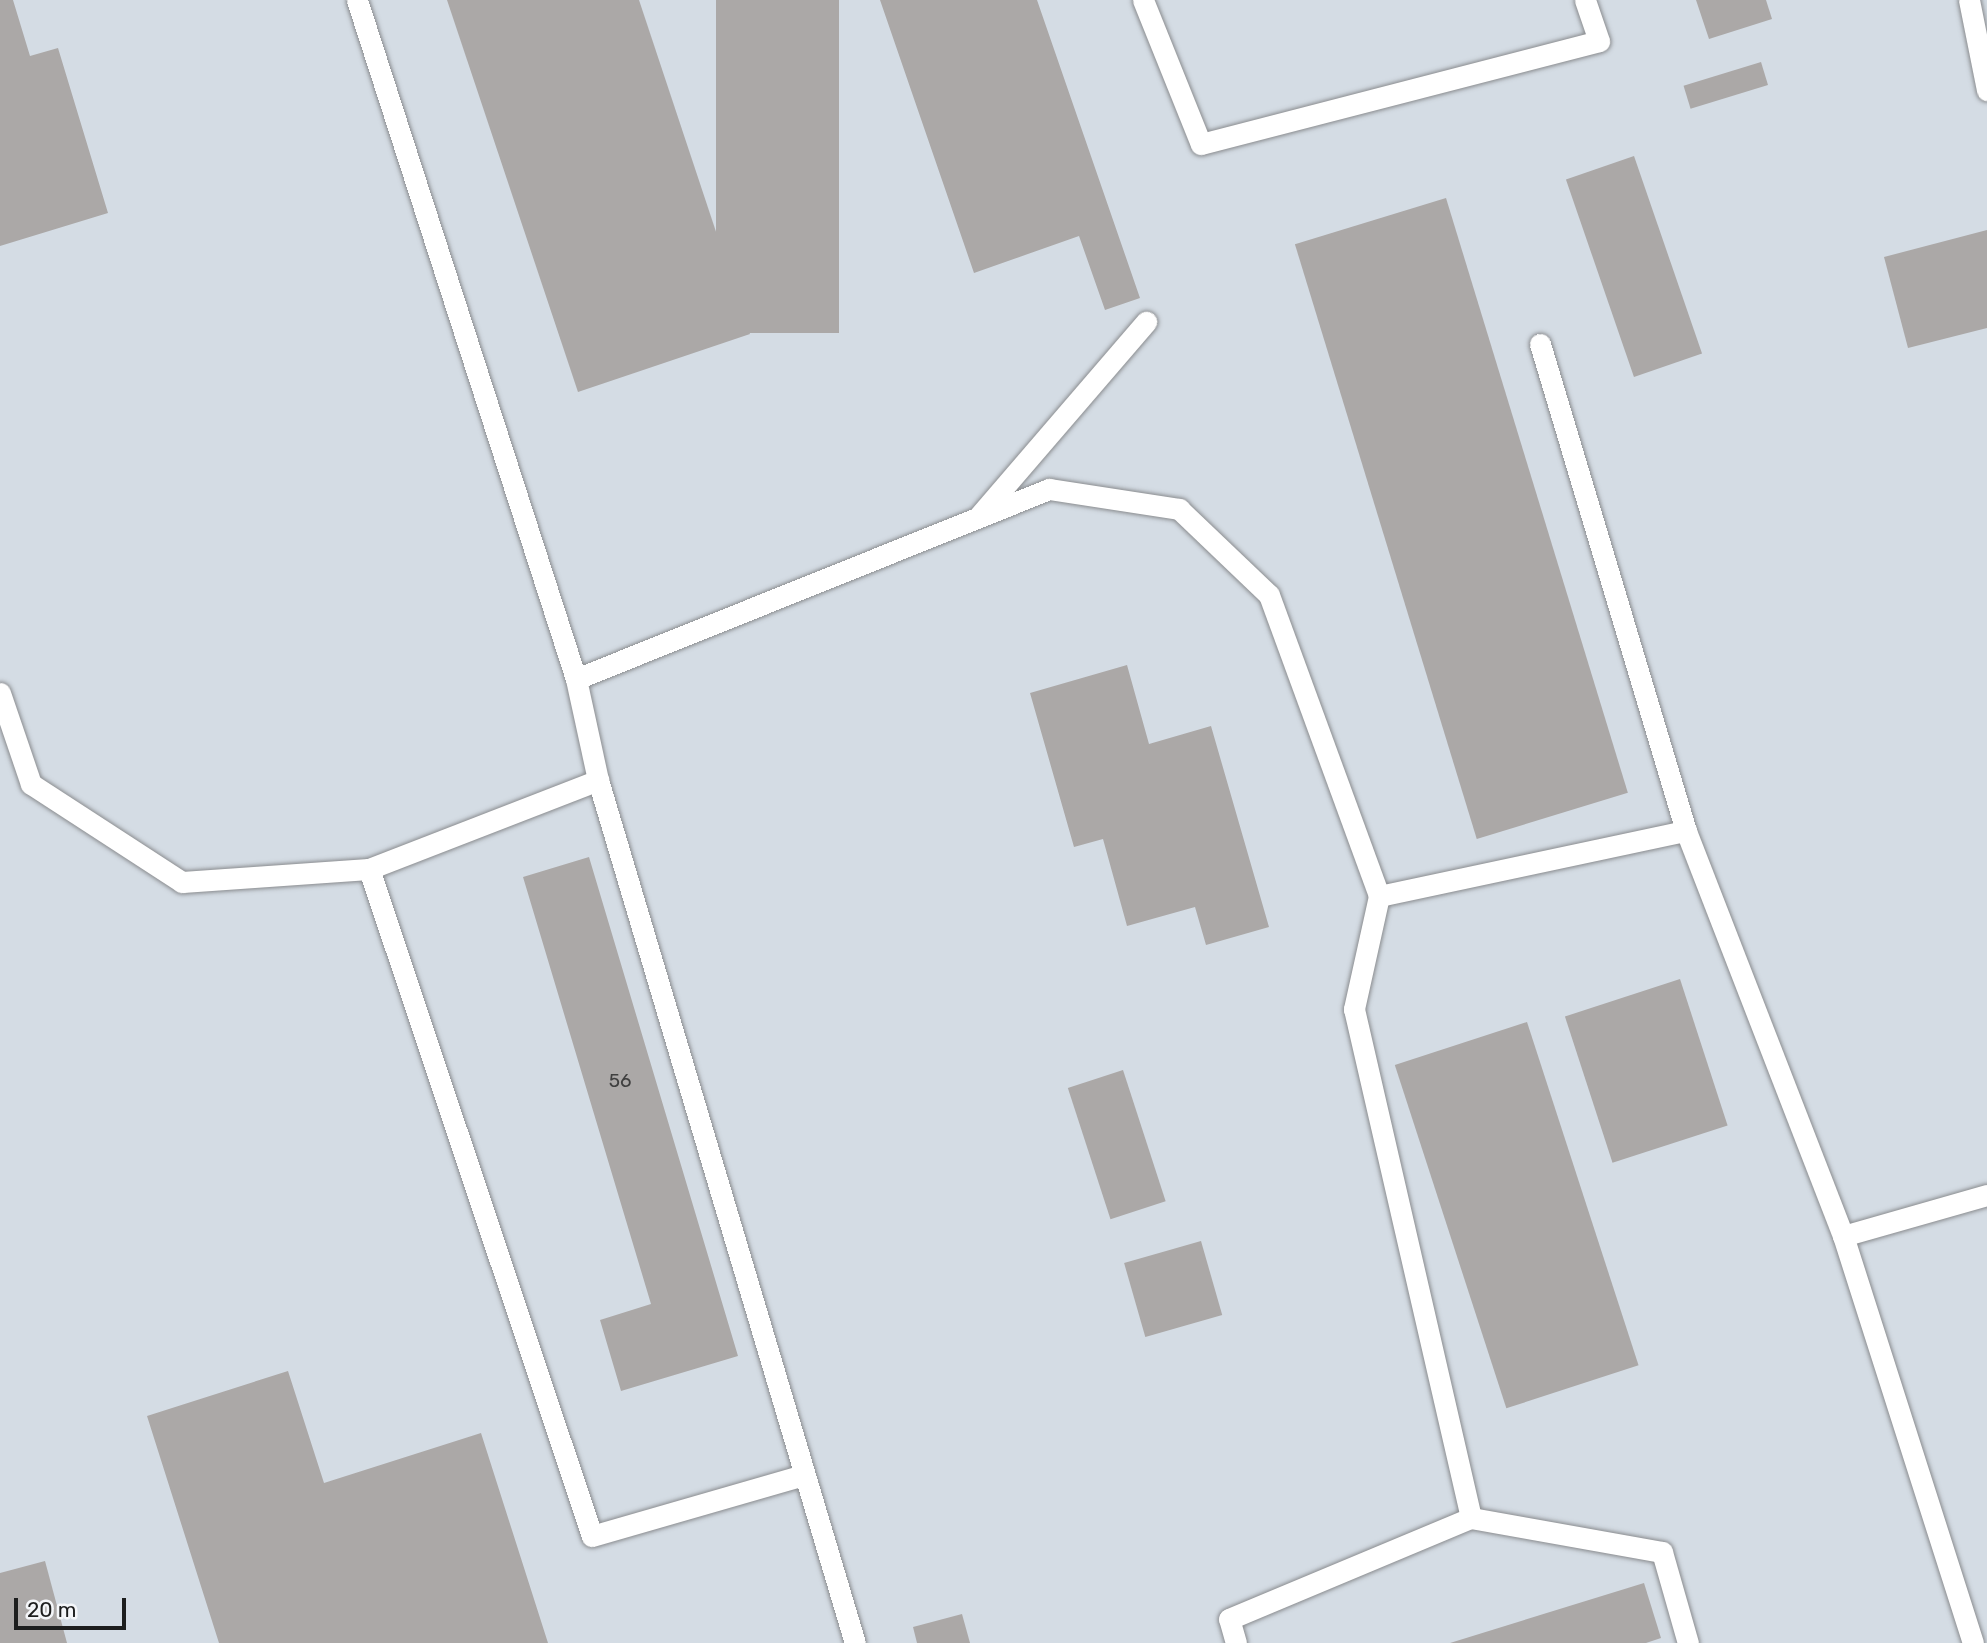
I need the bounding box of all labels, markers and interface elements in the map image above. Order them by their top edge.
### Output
house number: 56 [609,1070,631,1092]
scale bar [18,1584,130,1628]
text: 20 m [27,1597,76,1622]

